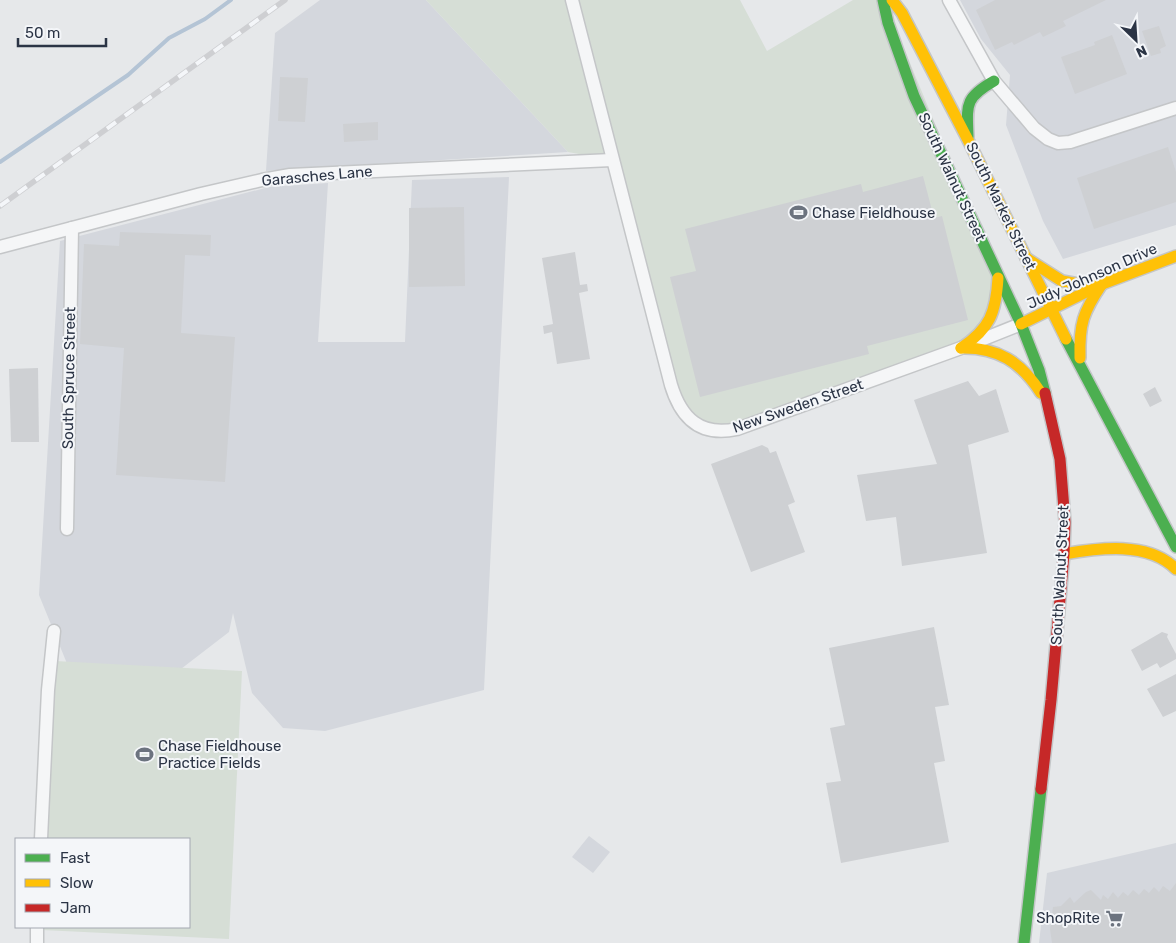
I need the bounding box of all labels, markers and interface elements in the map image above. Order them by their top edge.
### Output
scale bar [18,15,105,47]
north arrow [1111,15,1161,65]
text: 50 m [25,24,60,42]
text: N [1133,41,1149,61]
street label: South Walnut Street [914,110,990,244]
street label: South Market Street [962,139,1040,273]
street label: Garasches Lane [261,162,373,190]
sports icon: Chase Fieldhouse [788,203,808,223]
place label: Chase Fieldhouse [812,204,935,222]
street label: Judy Johnson Drive [1024,239,1160,313]
street label: South Spruce Street [59,307,79,449]
street label: New Sweden Street [730,375,866,437]
street label: South Walnut Street [1047,504,1073,645]
place label: Chase Fieldhouse Practice Fields [158,737,281,772]
sports icon: Chase Fieldhouse Practice Fields [134,745,154,765]
legend [15,838,190,928]
text: Fast [60,849,90,867]
text: Slow [60,874,93,892]
text: Jam [60,899,91,917]
supermarket icon: ShopRite [1104,908,1124,928]
place label: ShopRite [1036,909,1100,927]

